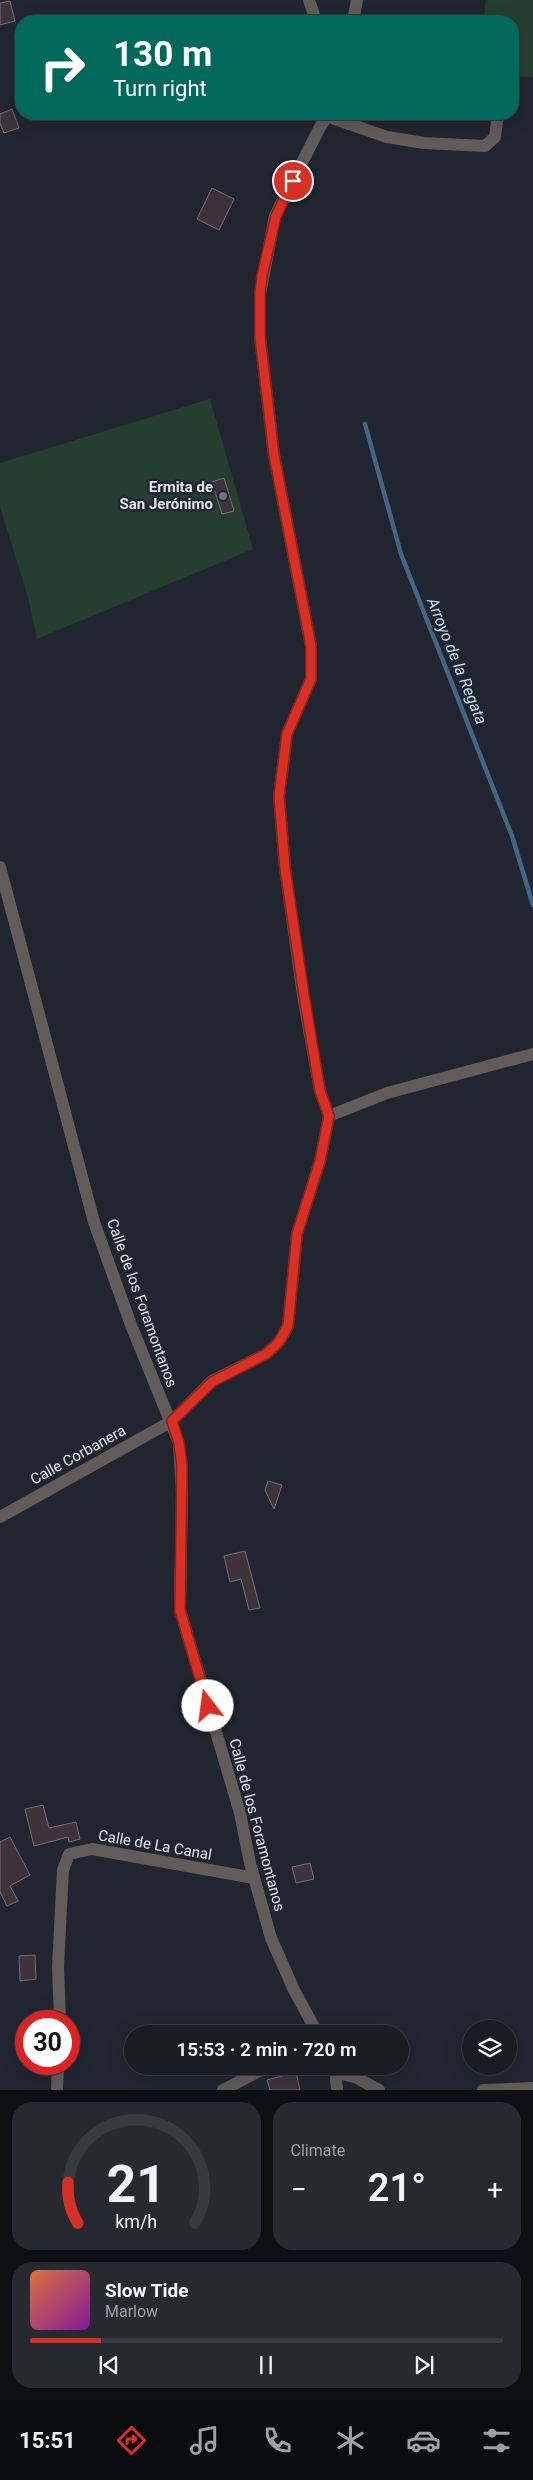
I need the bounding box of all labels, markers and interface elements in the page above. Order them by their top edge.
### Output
text: 130 m [113,34,212,75]
icon: right [30,35,95,100]
text: Turn right [113,76,207,101]
pin [272,160,314,202]
icon: arrive [279,167,307,195]
place label: Ermita de San Jerónimo [120,478,213,513]
marker: Ermita de San Jerónimo [217,490,229,502]
water label: Arroyo de la Regata [423,594,491,727]
street label: Calle de los Foramontanos [103,1216,181,1390]
street label: Calle Corbanera [27,1421,129,1489]
position arrow [181,1679,233,1731]
street label: Calle de los Foramontanos [225,1737,289,1913]
street label: Calle de La Canal [97,1826,213,1864]
speed limit sign: 30 [15,2010,80,2075]
map controls [462,2020,517,2075]
button: layers [462,2020,517,2075]
text: 15:53 · 2 min · 720 m [176,2038,357,2061]
text: Climate [291,2141,345,2160]
text: 21 [106,2154,166,2215]
text: 21° [368,2166,426,2210]
text: − [291,2173,307,2206]
text: + [487,2173,503,2206]
text: km/h [115,2211,157,2232]
text: Slow Tide [105,2279,188,2302]
text: Marlow [105,2302,158,2321]
icon: previous [95,2351,123,2379]
icon: pause [252,2351,280,2379]
icon: next [410,2351,438,2379]
icon: directions [114,2423,149,2458]
icon: music [187,2423,222,2458]
icon: phone [260,2423,295,2458]
icon: climate [333,2423,368,2458]
icon: car [406,2423,441,2458]
icon: filters [479,2423,514,2458]
text: 15:51 [19,2428,76,2453]

